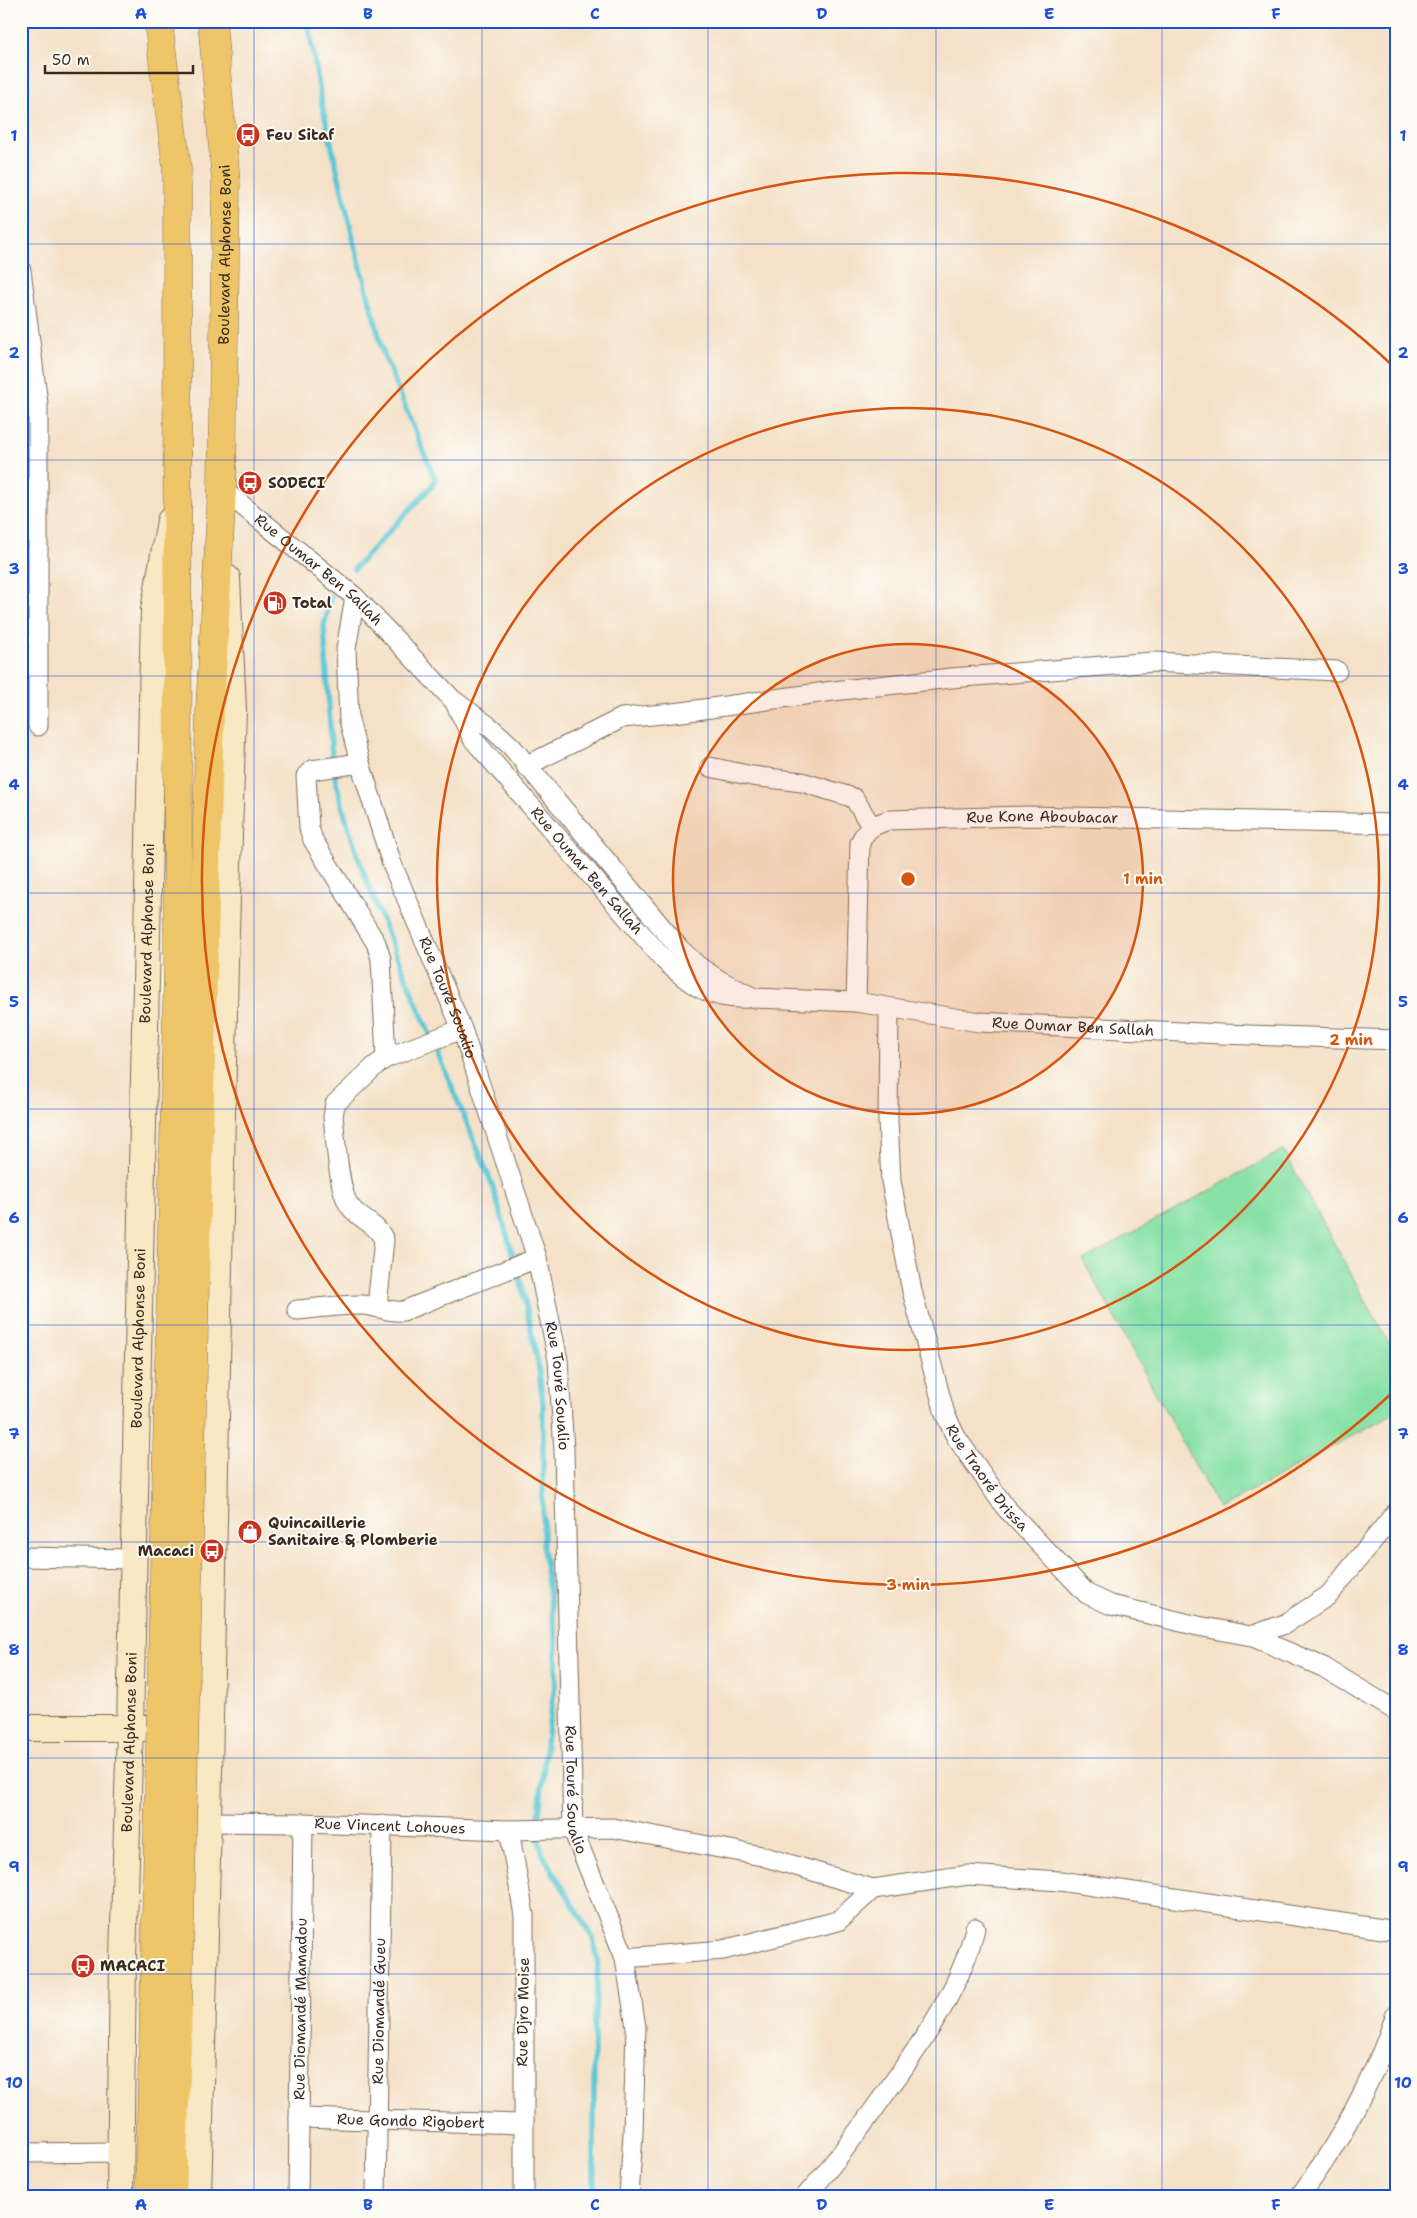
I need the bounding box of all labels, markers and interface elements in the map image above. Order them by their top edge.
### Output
text: A [135,3,147,24]
text: B [363,3,373,24]
text: C [590,3,600,24]
text: D [816,3,828,24]
text: E [1044,3,1054,24]
text: F [1271,3,1281,24]
scale bar [45,42,192,74]
text: 50 m [52,50,90,70]
bus stop icon: Feu Sitaf [235,122,261,148]
text: 1 [10,125,18,146]
place label: Feu Sitaf [266,125,334,145]
text: 1 [1399,125,1407,146]
street label: Boulevard Alphonse Boni [214,164,236,345]
text: 2 [8,342,20,363]
text: 2 [1397,342,1409,363]
bus stop icon: SODECI [237,470,263,496]
place label: SODECI [268,473,325,493]
street label: Rue Oumar Ben Sallah [250,509,387,630]
text: 3 [8,558,20,579]
text: 3 [1397,558,1409,579]
fuel station icon: Total [262,590,288,616]
place label: Total [292,593,332,613]
text: 4 [8,774,20,795]
text: 4 [1397,774,1409,795]
street label: Rue Oumar Ben Sallah [526,803,647,939]
street label: Rue Kone Aboubacar [966,806,1118,828]
street label: Boulevard Alphonse Boni [135,843,159,1024]
text: 1 min [1123,869,1163,889]
centre of rings [899,870,917,888]
street label: Rue Touré Soualio [414,934,481,1061]
text: 5 [9,991,19,1012]
text: 5 [1398,991,1408,1012]
street label: Rue Oumar Ben Sallah [991,1013,1155,1041]
text: 2 min [1329,1030,1373,1050]
text: 6 [8,1207,20,1228]
text: 6 [1397,1207,1409,1228]
street label: Boulevard Alphonse Boni [126,1248,150,1429]
street label: Rue Touré Soualio [540,1319,574,1451]
street label: Rue Traoré Drissa [941,1421,1033,1536]
text: 7 [8,1423,20,1444]
text: 7 [1397,1423,1409,1444]
place label: Quincaillerie Sanitaire & Plomberie [268,1513,438,1550]
shop icon: Quincaillerie Sanitaire & Plomberie [237,1519,263,1545]
bus stop icon: Macaci [199,1538,225,1564]
place label: Macaci [138,1541,194,1561]
text: 3 min [886,1575,930,1595]
text: 8 [8,1639,20,1660]
text: 8 [1397,1639,1409,1660]
street label: Boulevard Alphonse Boni [117,1652,142,1833]
street label: Rue Touré Soualio [561,1725,592,1857]
street label: Rue Vincent Lohoues [314,1813,466,1839]
text: 9 [8,1856,20,1877]
text: 9 [1397,1856,1409,1877]
street label: Rue Diomandé Mamadou [289,1918,312,2100]
street label: Rue Diomandé Gueu [368,1938,390,2084]
bus stop icon: MACACI [70,1953,96,1979]
place label: MACACI [100,1956,165,1976]
street label: Rue Djro Moise [512,1957,534,2067]
text: 10 [5,2072,23,2093]
text: 10 [1394,2072,1412,2093]
street label: Rue Gondo Rigobert [337,2109,485,2133]
text: A [135,2194,147,2215]
text: B [363,2194,373,2215]
text: C [590,2194,600,2215]
text: D [816,2194,828,2215]
text: E [1044,2194,1054,2215]
text: F [1271,2194,1281,2215]

